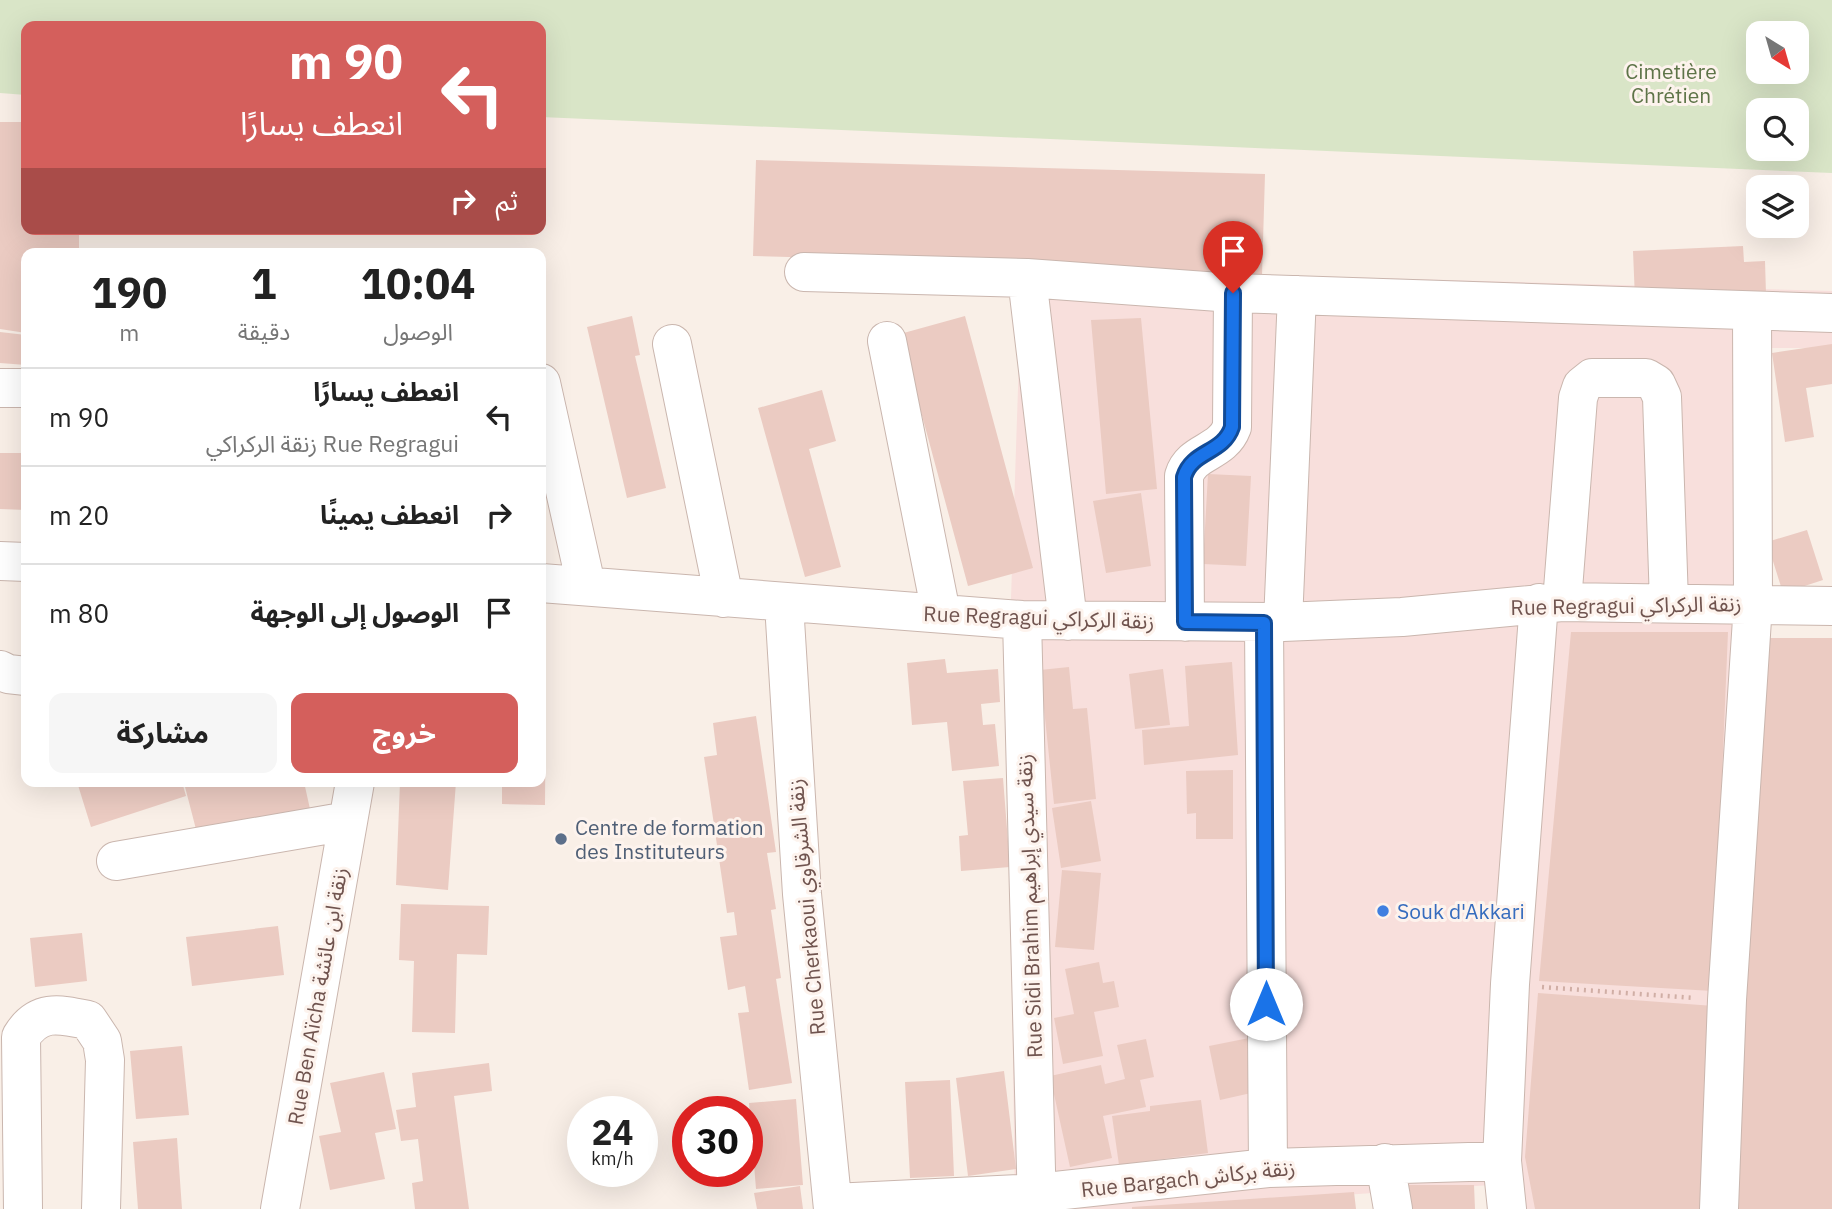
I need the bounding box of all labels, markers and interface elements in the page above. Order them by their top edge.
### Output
north arrow [1746,21,1810,84]
map controls [1746,21,1809,238]
text: 90 m [289,29,403,92]
icon: left [427,49,518,140]
park label: Cimetière Chrétien [1625,57,1717,109]
button: search [1746,98,1809,161]
text: انعطف يسارًا [240,102,403,144]
button: layers [1746,175,1809,238]
icon: right [444,182,482,220]
text: ثم [496,183,518,217]
pin [1203,221,1263,293]
icon: arrive [1214,232,1252,270]
text: 1 [251,256,277,311]
text: 10:04 [361,256,475,311]
text: 190 [92,265,167,320]
text: دقيقة [238,316,290,346]
text: الوصول [383,316,453,346]
text: m [119,317,139,347]
text: انعطف يسارًا [313,374,459,408]
icon: left [480,398,518,436]
text: 90 m [49,400,109,434]
text: Rue Regragui زنقة الركراكي [206,428,459,458]
icon: right [480,496,518,534]
text: انعطف يمينًا [320,497,459,531]
text: 20 m [49,498,109,532]
street label: Rue Regragui زنقة الركراكي [1510,589,1742,624]
icon: arrive [480,594,518,632]
text: الوصول إلى الوجهة [250,595,459,629]
text: 80 m [49,596,109,630]
street label: Rue Regragui زنقة الركراكي [923,599,1155,638]
button: مشاركة [49,693,277,773]
button: خروج [291,693,518,773]
street label: Rue Sidi Brahim زنقة سيدي إبراهيم [1010,753,1051,1059]
street label: Rue Cherkaoui زنقة الشرقاوي [781,777,834,1036]
place label: Centre de formation des Instituteurs [575,813,764,865]
marker: Centre de formation des Instituteurs [553,831,569,847]
street label: Rue Ben Aïcha زنقة ابن عائشة [281,865,353,1127]
place label: Souk d'Akkari [1397,897,1525,925]
marker: Souk d'Akkari [1375,903,1391,919]
position arrow [1229,967,1303,1041]
speed limit sign: 30 [672,1096,763,1187]
text: 24 [591,1109,634,1155]
text: km/h [591,1147,634,1170]
street label: Rue Bargach زنقة بركاش [1079,1153,1297,1203]

